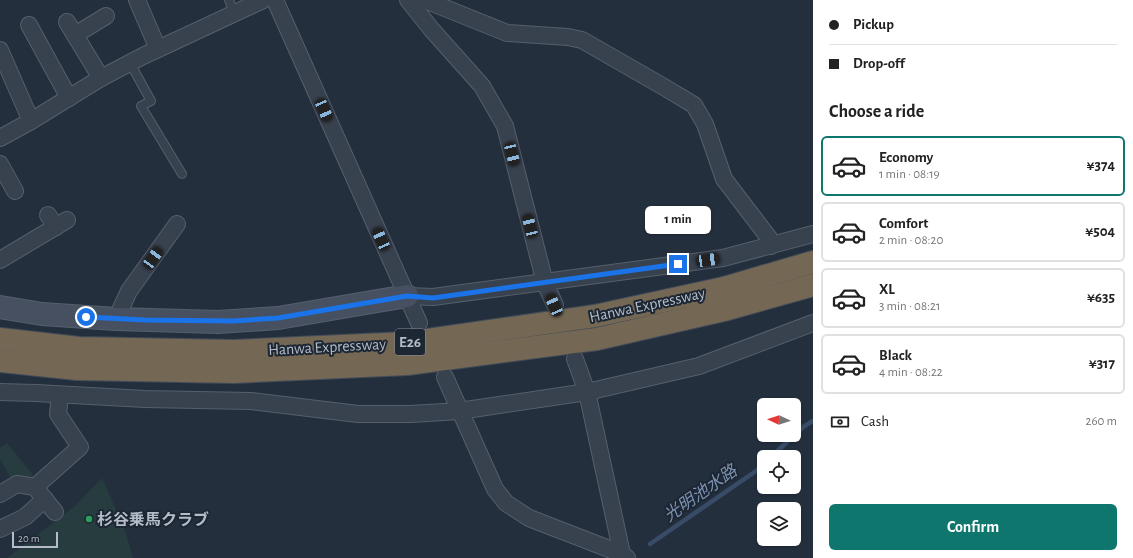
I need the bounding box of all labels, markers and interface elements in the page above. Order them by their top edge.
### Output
text: Pickup [853,17,894,32]
text: Drop-off [853,56,905,71]
car [314,97,334,123]
text: Choose a ride [829,103,924,121]
car [503,141,521,167]
icon: car [831,148,867,184]
text: Economy [879,150,933,165]
text: ¥374 [1087,158,1115,173]
text: 1 min · 08:19 [879,168,940,181]
callout: 1 min [645,206,711,234]
car [521,213,539,239]
text: 1 min [664,213,692,226]
icon: car [831,214,867,250]
text: Comfort [879,216,928,231]
text: ¥504 [1085,224,1115,239]
car [371,226,391,252]
text: 2 min · 08:20 [879,234,943,247]
car [141,245,165,271]
car [695,252,721,268]
route end [669,255,687,273]
icon: car [831,280,867,316]
text: XL [879,282,895,297]
street label: Hanwa Expressway [588,285,707,326]
text: ¥635 [1087,290,1115,305]
car [544,292,564,318]
text: 3 min · 08:21 [879,300,940,313]
route start [77,308,95,326]
road number: E26 [395,329,425,355]
street label: Hanwa Expressway [268,336,387,359]
icon: car [831,346,867,382]
text: Black [879,348,912,363]
text: ¥317 [1089,356,1115,371]
text: 4 min · 08:22 [879,366,943,379]
north arrow [757,398,801,442]
map controls [757,398,801,546]
icon: cash [829,411,851,433]
text: Cash [861,414,889,429]
text: 260 m [1086,415,1117,428]
button: locate [757,450,801,494]
water label: 光明池水路 [660,460,742,525]
button: layers [757,502,801,546]
button: Confirm [829,504,1117,550]
place label: 杉谷乗馬クラブ [97,511,209,528]
marker: 杉谷乗馬クラブ [84,514,94,524]
scale bar [12,530,58,549]
text: 20 m [18,533,39,544]

